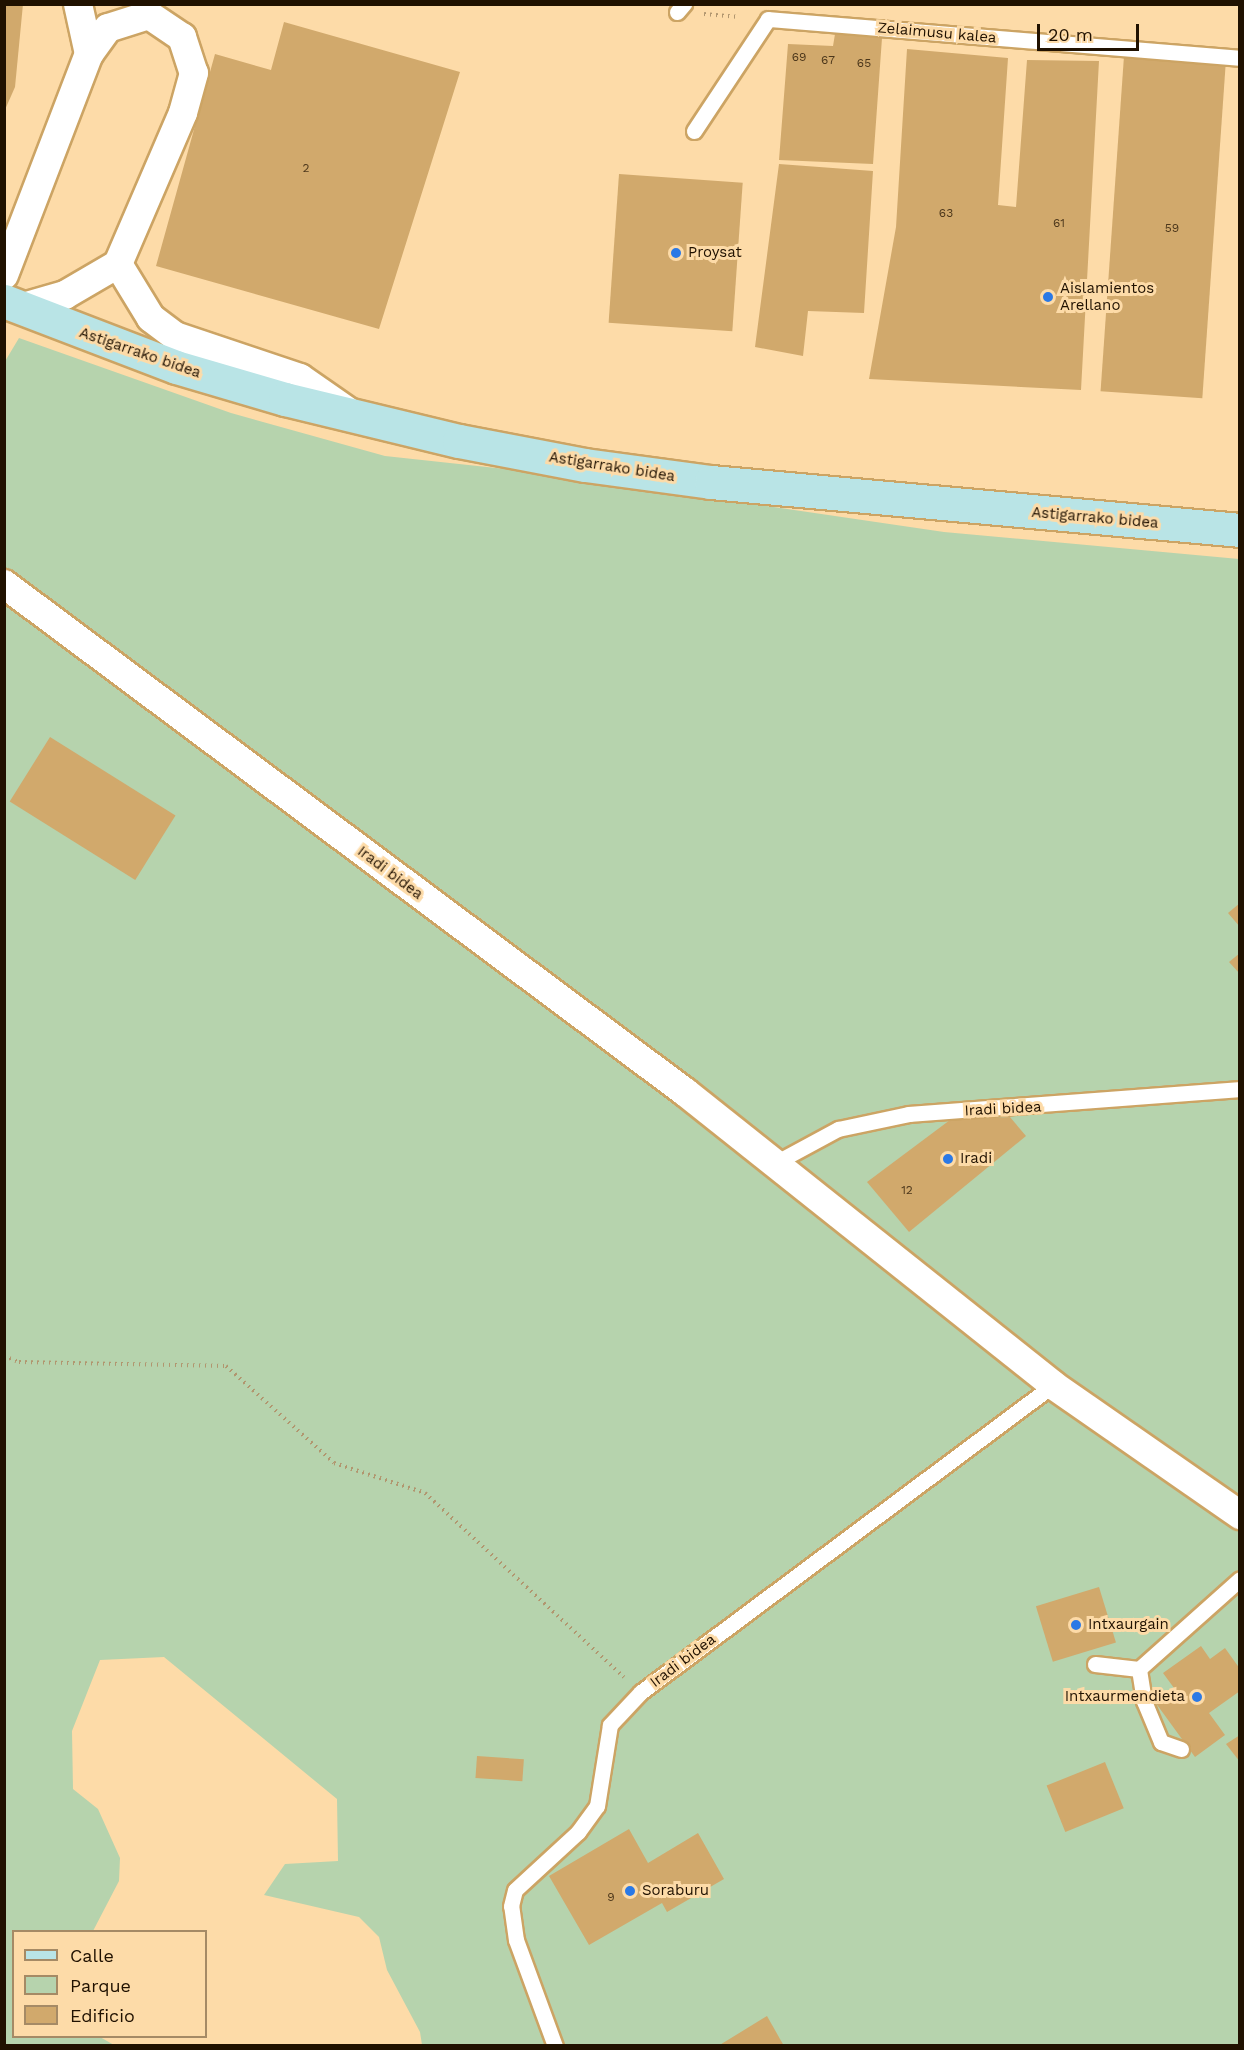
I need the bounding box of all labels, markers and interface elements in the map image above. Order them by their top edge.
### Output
scale bar [1040,12,1142,50]
street label: Zelaimusu kalea [877,19,997,47]
text: 20 m [1048,24,1093,45]
house number: 69 [792,51,806,65]
house number: 67 [821,54,835,68]
house number: 65 [857,57,871,71]
house number: 2 [303,162,309,176]
house number: 63 [939,207,953,221]
house number: 61 [1053,217,1065,231]
house number: 59 [1165,222,1179,236]
place label: Proysat [688,244,742,262]
marker: Proysat [669,246,683,260]
place label: Aislamientos Arellano [1060,279,1154,314]
marker: Aislamientos Arellano [1041,290,1055,304]
street label: Astigarrako bidea [77,324,203,382]
street label: Astigarrako bidea [548,448,676,486]
street label: Astigarrako bidea [1031,503,1159,533]
street label: Iradi bidea [354,843,426,903]
street label: Iradi bidea [964,1098,1042,1120]
place label: Iradi [960,1150,992,1168]
marker: Iradi [941,1152,955,1166]
house number: 12 [901,1184,913,1198]
place label: Intxaurgain [1088,1616,1169,1634]
marker: Intxaurgain [1069,1618,1083,1632]
street label: Iradi bidea [647,1631,719,1691]
place label: Intxaurmendieta [1065,1688,1185,1706]
marker: Intxaurmendieta [1190,1690,1204,1704]
place label: Soraburu [642,1882,709,1900]
marker: Soraburu [623,1884,637,1898]
house number: 9 [607,1891,615,1905]
legend [12,1930,207,2038]
text: Calle [70,1945,114,1966]
text: Parque [70,1975,131,1996]
text: Edificio [70,2005,135,2026]

